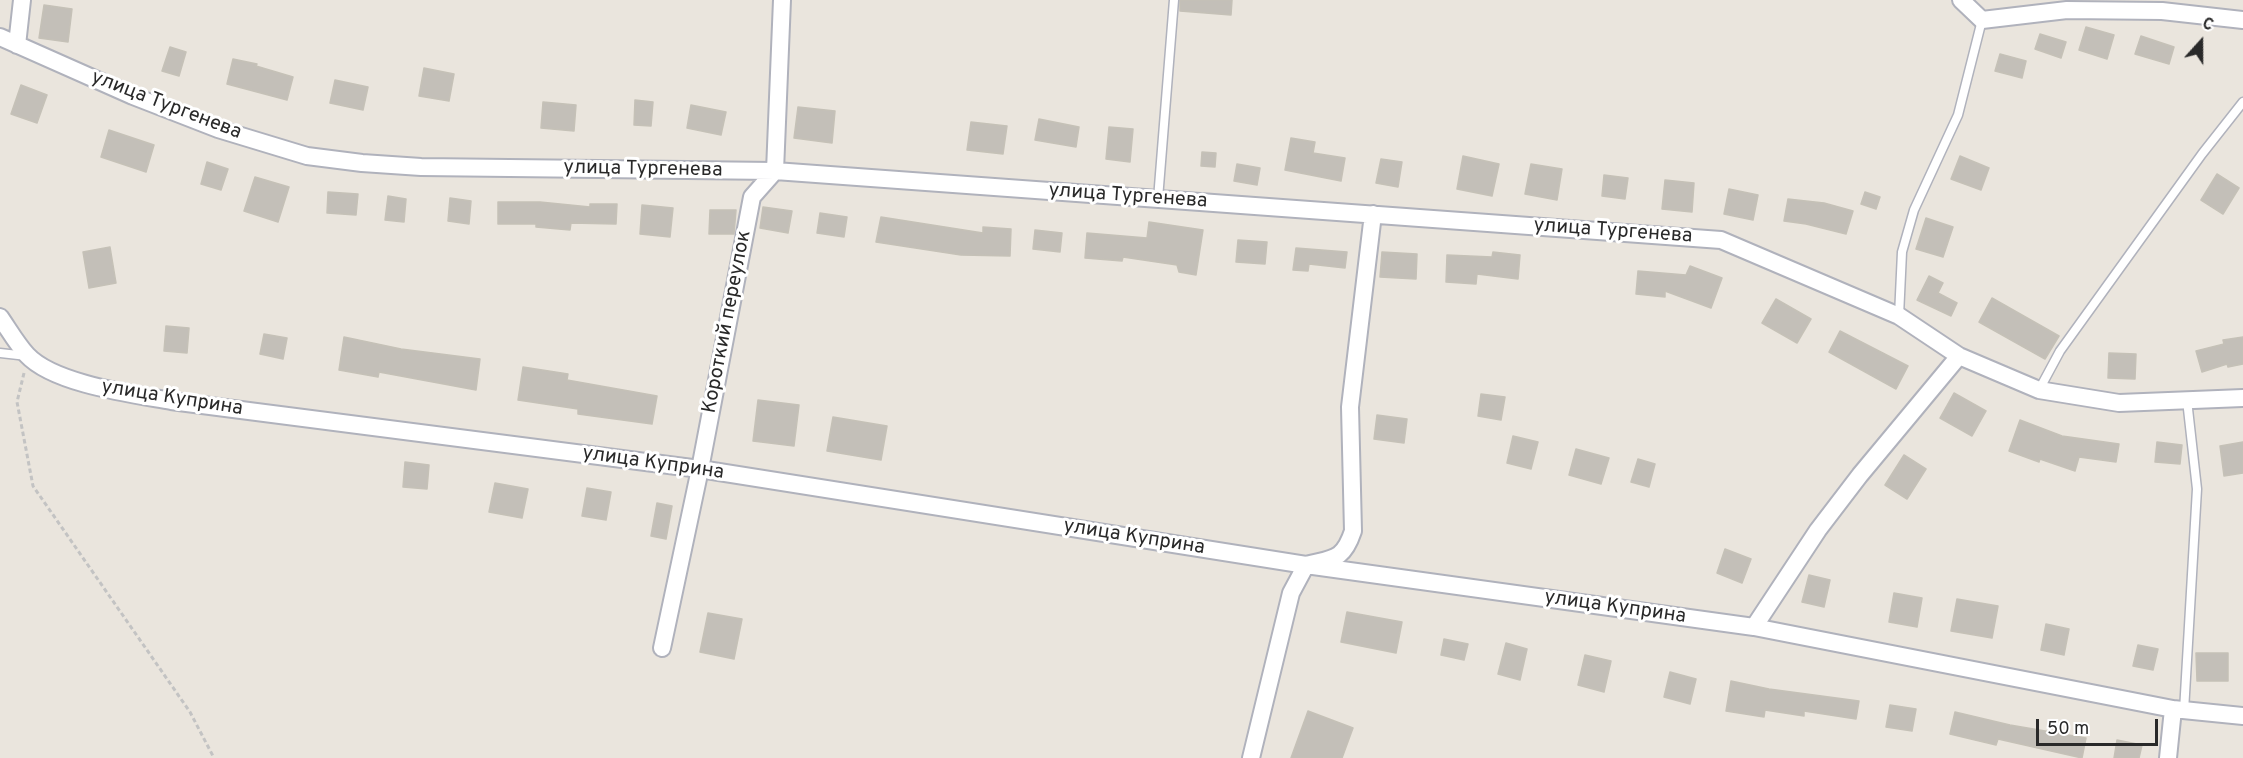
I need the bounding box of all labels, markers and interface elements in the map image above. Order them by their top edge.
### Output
north arrow [2171,12,2231,72]
text: С [2199,14,2216,36]
street label: улица Тургенева [87,66,245,146]
street label: улица Тургенева [563,157,723,183]
street label: улица Тургенева [1048,179,1208,215]
street label: улица Тургенева [1533,214,1693,250]
street label: Короткий переулок [698,229,758,415]
street label: улица Куприна [100,376,244,422]
street label: улица Куприна [581,442,725,486]
street label: улица Куприна [1062,515,1206,561]
street label: улица Куприна [1543,586,1687,630]
scale bar [2039,707,2160,745]
text: 50 m [2047,718,2089,741]

